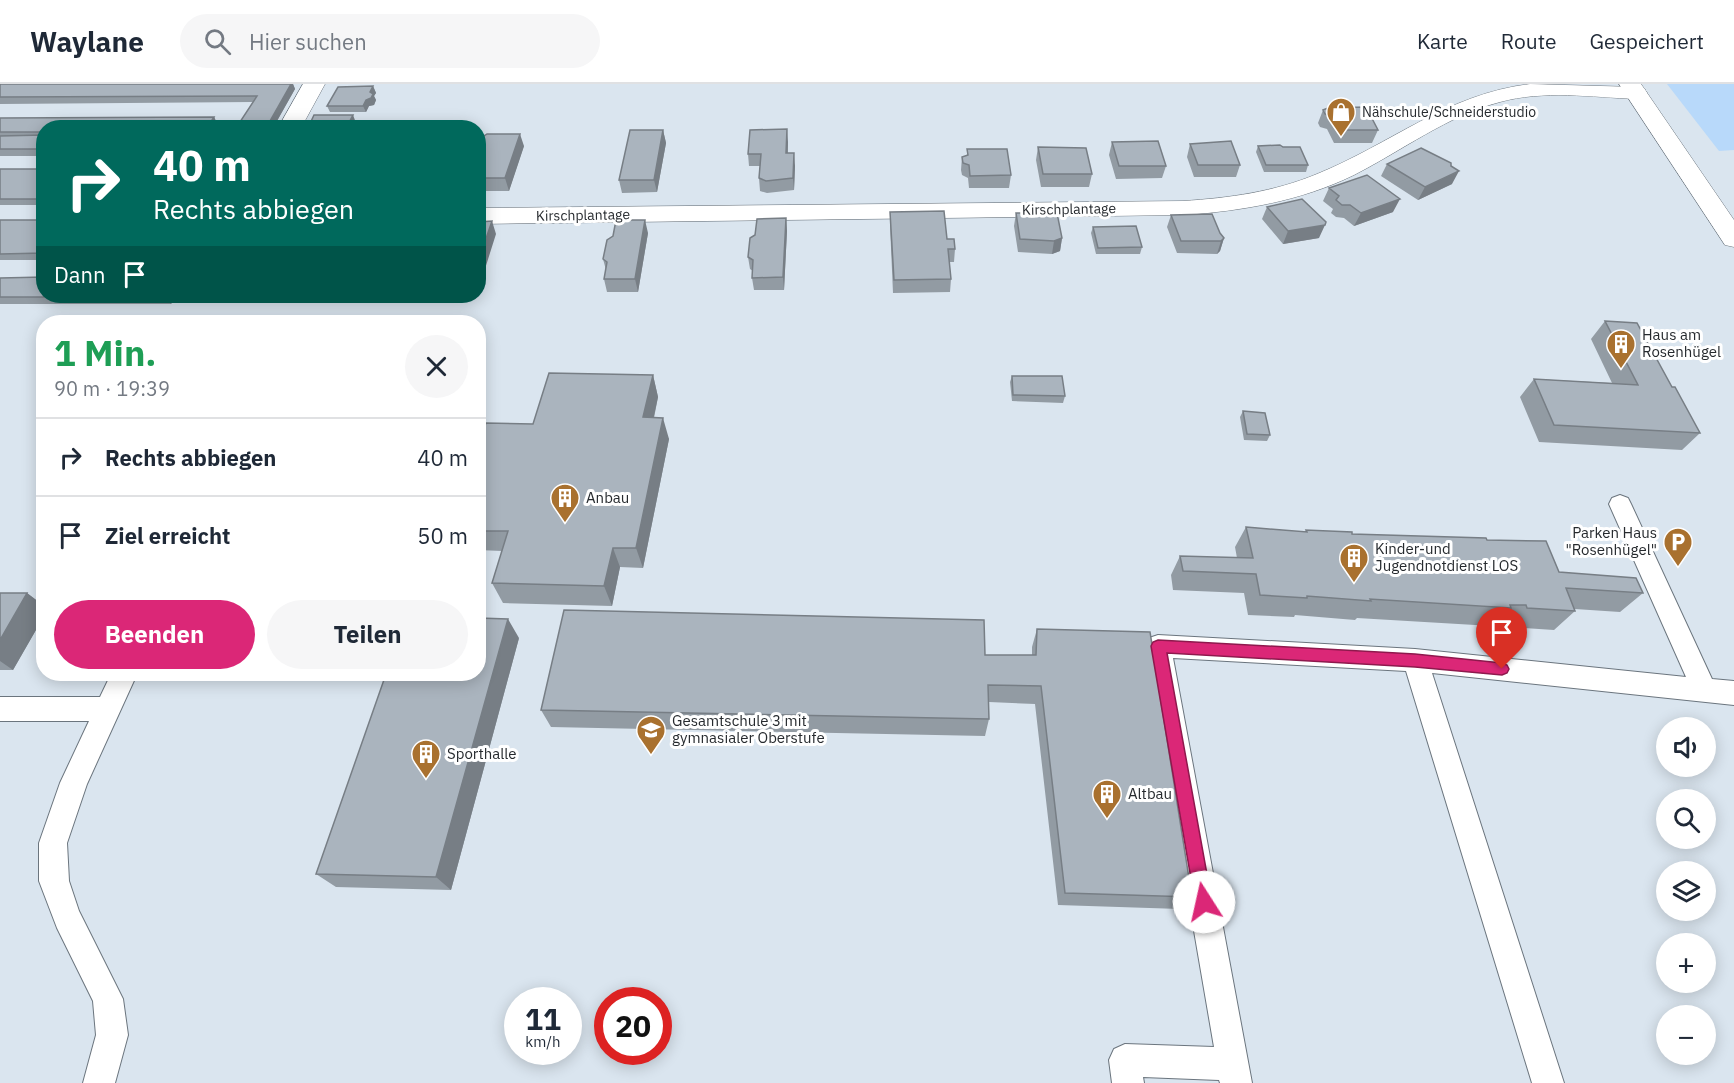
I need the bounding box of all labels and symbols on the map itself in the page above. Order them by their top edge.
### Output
shop icon: Nähschule/Schneiderstudio [1325,96,1357,138]
place label: Nähschule/Schneiderstudio [1362,103,1536,121]
street label: Kirschplantage [1022,199,1116,219]
street label: Kirschplantage [536,205,630,225]
place label: Haus am Rosenhügel [1642,325,1721,361]
building icon: Haus am Rosenhügel [1605,328,1637,370]
building icon: Anbau [549,482,581,524]
place label: Anbau [586,488,629,507]
place label: Parken Haus "Rosenhügel" [1565,523,1657,559]
parking icon: Parken Haus "Rosenhügel" [1662,526,1694,568]
place label: Kinder-und Jugendnotdienst LOS [1375,539,1518,575]
building icon: Kinder-und Jugendnotdienst LOS [1338,542,1370,584]
pin [1476,607,1527,669]
place label: Gesamtschule 3 mit gymnasialer Oberstufe [672,711,825,747]
school or university icon: Gesamtschule 3 mit gymnasialer Oberstufe [635,714,667,756]
building icon: Sporthalle [410,738,442,780]
place label: Sporthalle [447,744,517,763]
building icon: Altbau [1091,778,1123,820]
place label: Altbau [1128,784,1172,803]
position arrow [1172,870,1236,934]
speed limit sign: 20 [594,987,672,1065]

